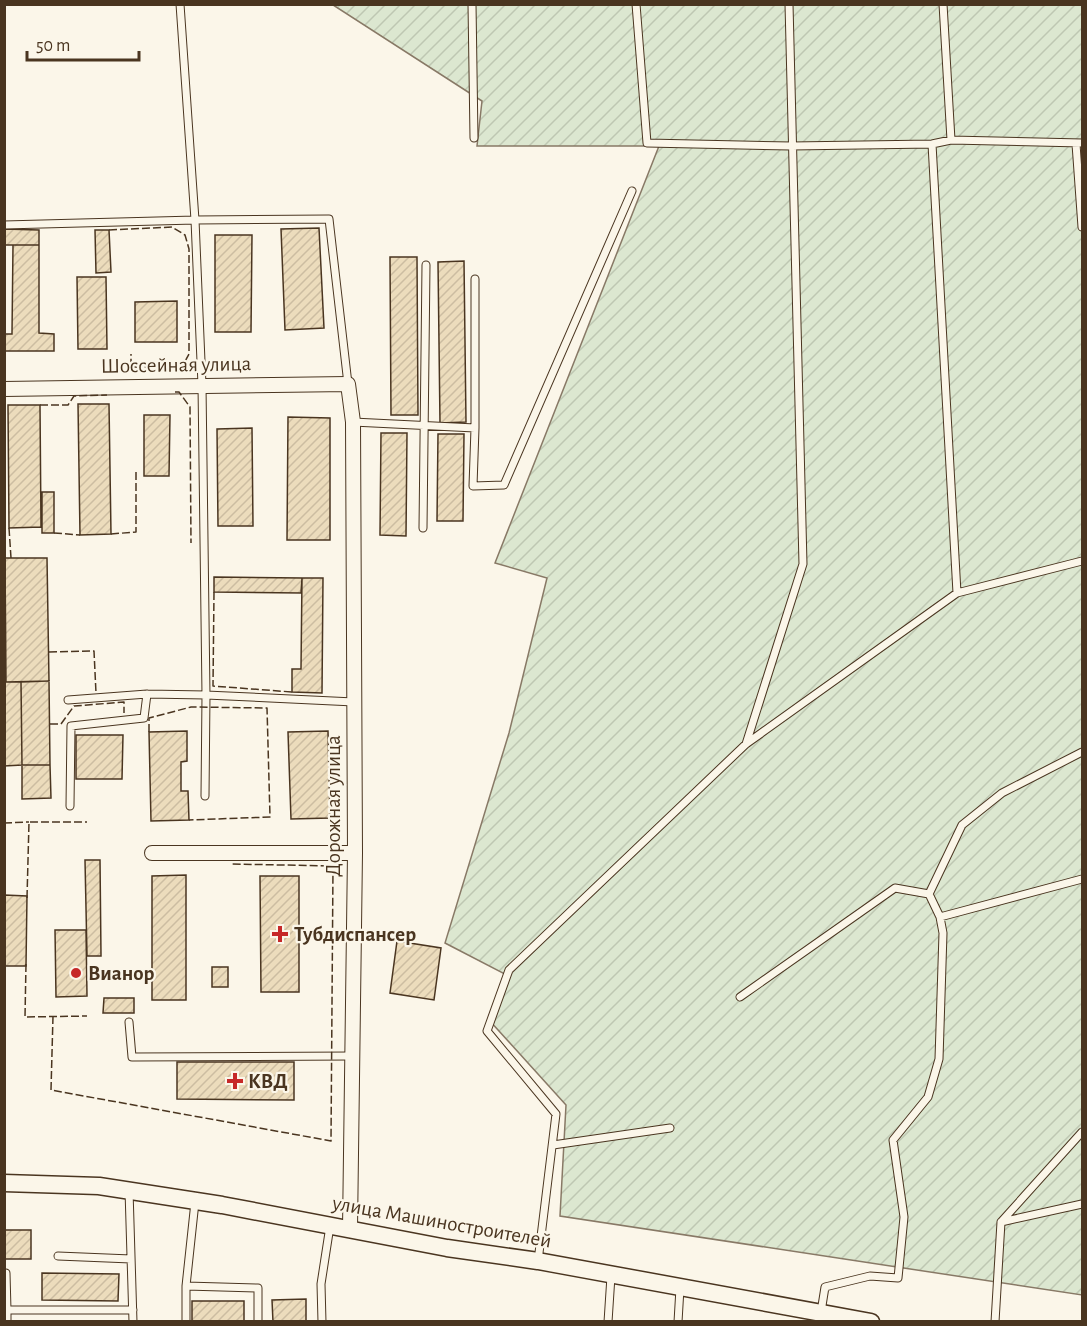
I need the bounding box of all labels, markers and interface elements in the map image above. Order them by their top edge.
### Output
scale bar [27,24,140,62]
text: 50 m [36,37,70,55]
street label: Шоссейная улица [100,353,252,377]
street label: Дорожная улица [323,735,344,877]
place label: Тубдиспансер [294,924,416,945]
marker: Тубдиспансер [271,925,289,943]
place label: Вианор [88,963,155,984]
marker: Вианор [69,966,83,980]
place label: КВД [248,1071,288,1092]
marker: КВД [226,1072,244,1090]
street label: улица Машиностроителей [330,1192,553,1252]

